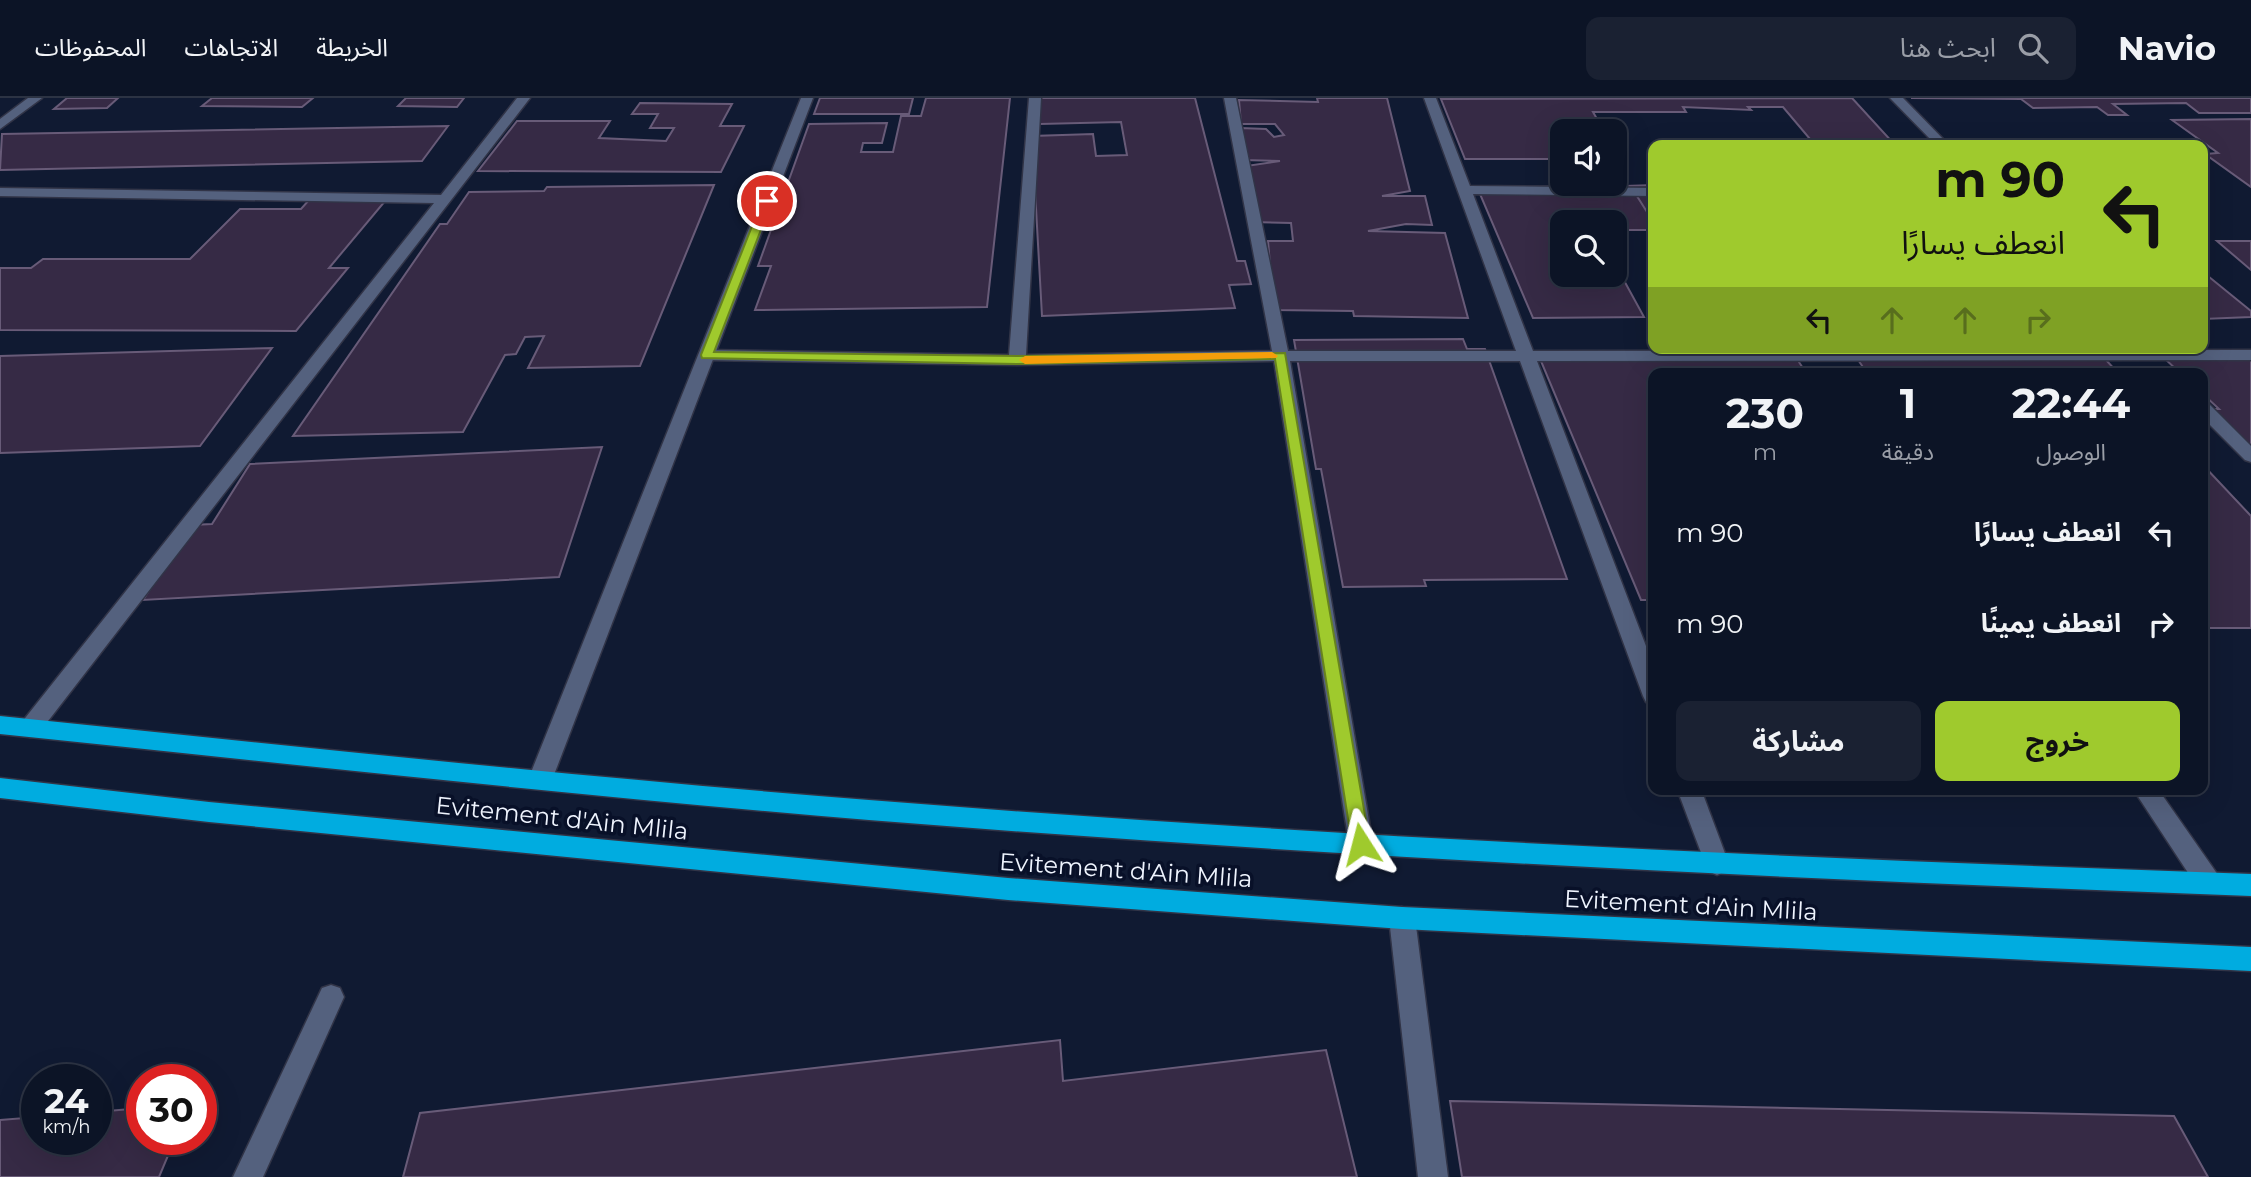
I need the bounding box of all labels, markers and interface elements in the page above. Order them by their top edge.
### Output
search box [1586,17,2076,80]
text: Navio [2118,28,2216,68]
icon: search [2014,29,2052,67]
text: ابحث هنا [1900,32,1996,64]
text: المحفوظات [35,33,146,62]
text: الاتجاهات [184,33,278,62]
text: الخريطة [316,33,388,62]
map controls [1550,119,1627,287]
button: sound [1550,119,1627,196]
text: 90 m [1935,150,2065,209]
icon: left [2089,168,2180,259]
pin [737,171,797,231]
icon: arrive [748,182,786,220]
button: search [1550,210,1627,287]
text: انعطف يسارًا [1901,223,2065,262]
icon: left [1800,301,1838,339]
icon: ahead [1873,301,1911,339]
icon: ahead [1946,301,1984,339]
icon: right [2019,301,2057,339]
text: 1 [1900,377,1916,429]
text: 22:44 [2012,377,2130,429]
text: 230 [1726,387,1804,439]
text: m [1753,438,1777,466]
text: دقيقة [1882,438,1934,466]
text: الوصول [2036,438,2106,466]
icon: left [2142,514,2180,552]
text: انعطف يسارًا [1974,516,2121,548]
text: 90 m [1676,517,1743,549]
icon: right [2142,605,2180,643]
text: انعطف يمينًا [1981,607,2121,639]
text: 90 m [1676,608,1743,640]
button: مشاركة [1676,701,1921,781]
button: خروج [1935,701,2180,781]
street label: Evitement d'Ain Mlila [434,790,690,846]
position arrow [1324,807,1398,881]
street label: Evitement d'Ain Mlila [998,847,1254,893]
street label: Evitement d'Ain Mlila [1564,884,1818,926]
speed limit sign: 30 [126,1064,217,1155]
text: 24 [44,1079,89,1122]
text: km/h [42,1116,91,1138]

